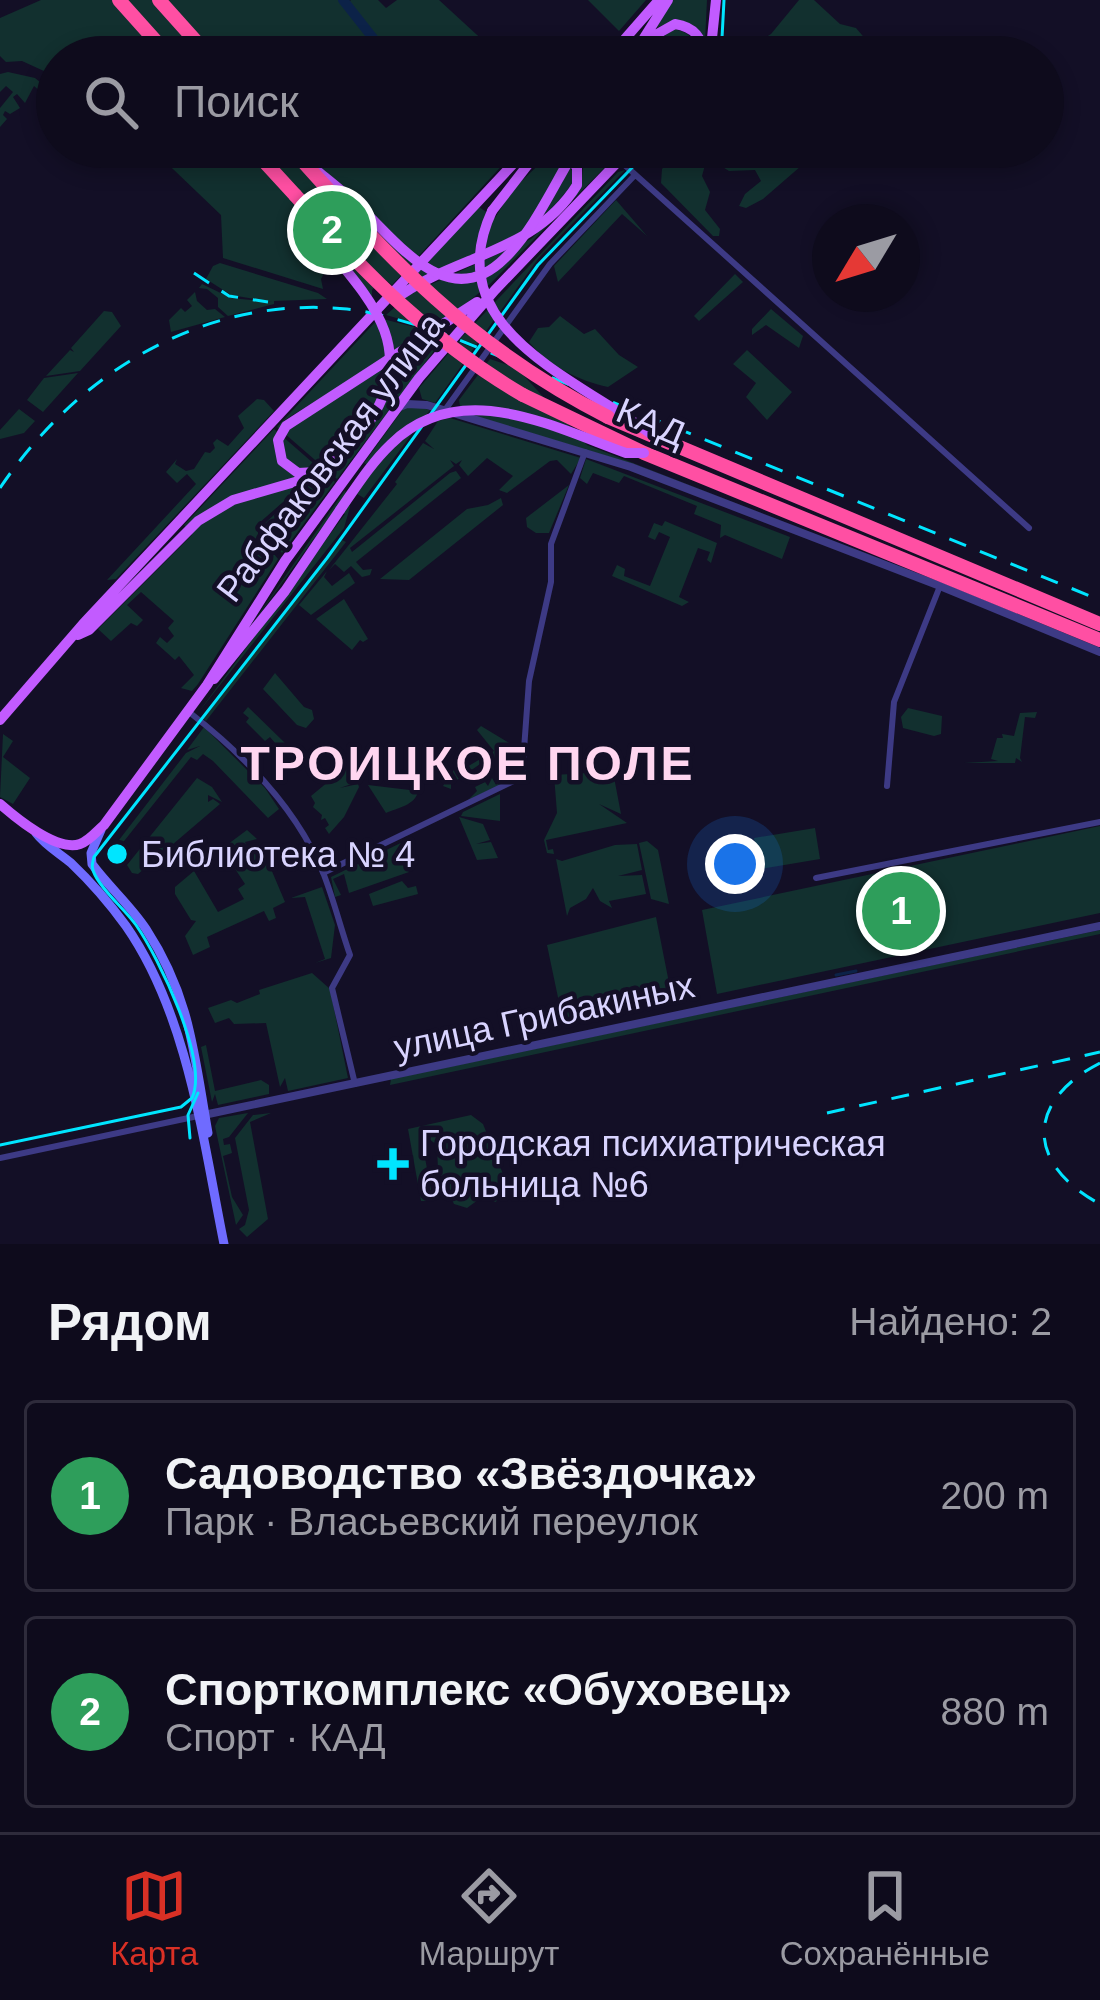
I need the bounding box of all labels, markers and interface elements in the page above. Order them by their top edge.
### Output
search box [36,36,1064,168]
icon: search [78,69,144,135]
text: Поиск [174,76,299,127]
pin: 2 [293,185,371,275]
north arrow [812,204,920,312]
street label: Рабфаковская улица [208,304,452,609]
street label: КАД [611,389,691,455]
district label: ТРОИЦКОЕ ПОЛЕ [241,737,695,790]
place label: Библиотека № 4 [141,834,415,875]
your location [705,834,765,894]
marker: Библиотека № 4 [104,841,130,867]
pin: 1 [862,866,940,956]
street label: улица Грибакиных [390,964,698,1068]
place label: Городская психиатрическая больница №6 [420,1123,886,1205]
marker: Городская психиатрическая больница №6 [377,1148,409,1180]
text: Рядом [48,1294,212,1351]
text: Найдено: 2 [849,1300,1052,1343]
text: Садоводство «Звёздочка» [165,1448,757,1499]
text: 1 [79,1474,101,1517]
text: 200 m [941,1474,1049,1517]
text: Парк · Власьевский переулок [165,1500,698,1543]
text: Спорткомплекс «Обуховец» [165,1664,792,1715]
text: 2 [79,1690,101,1733]
text: 880 m [941,1690,1049,1733]
text: Спорт · КАД [165,1716,386,1759]
tab: Карта [110,1863,198,1973]
tab: Маршрут [419,1863,559,1973]
tab: Сохранённые [780,1863,990,1973]

